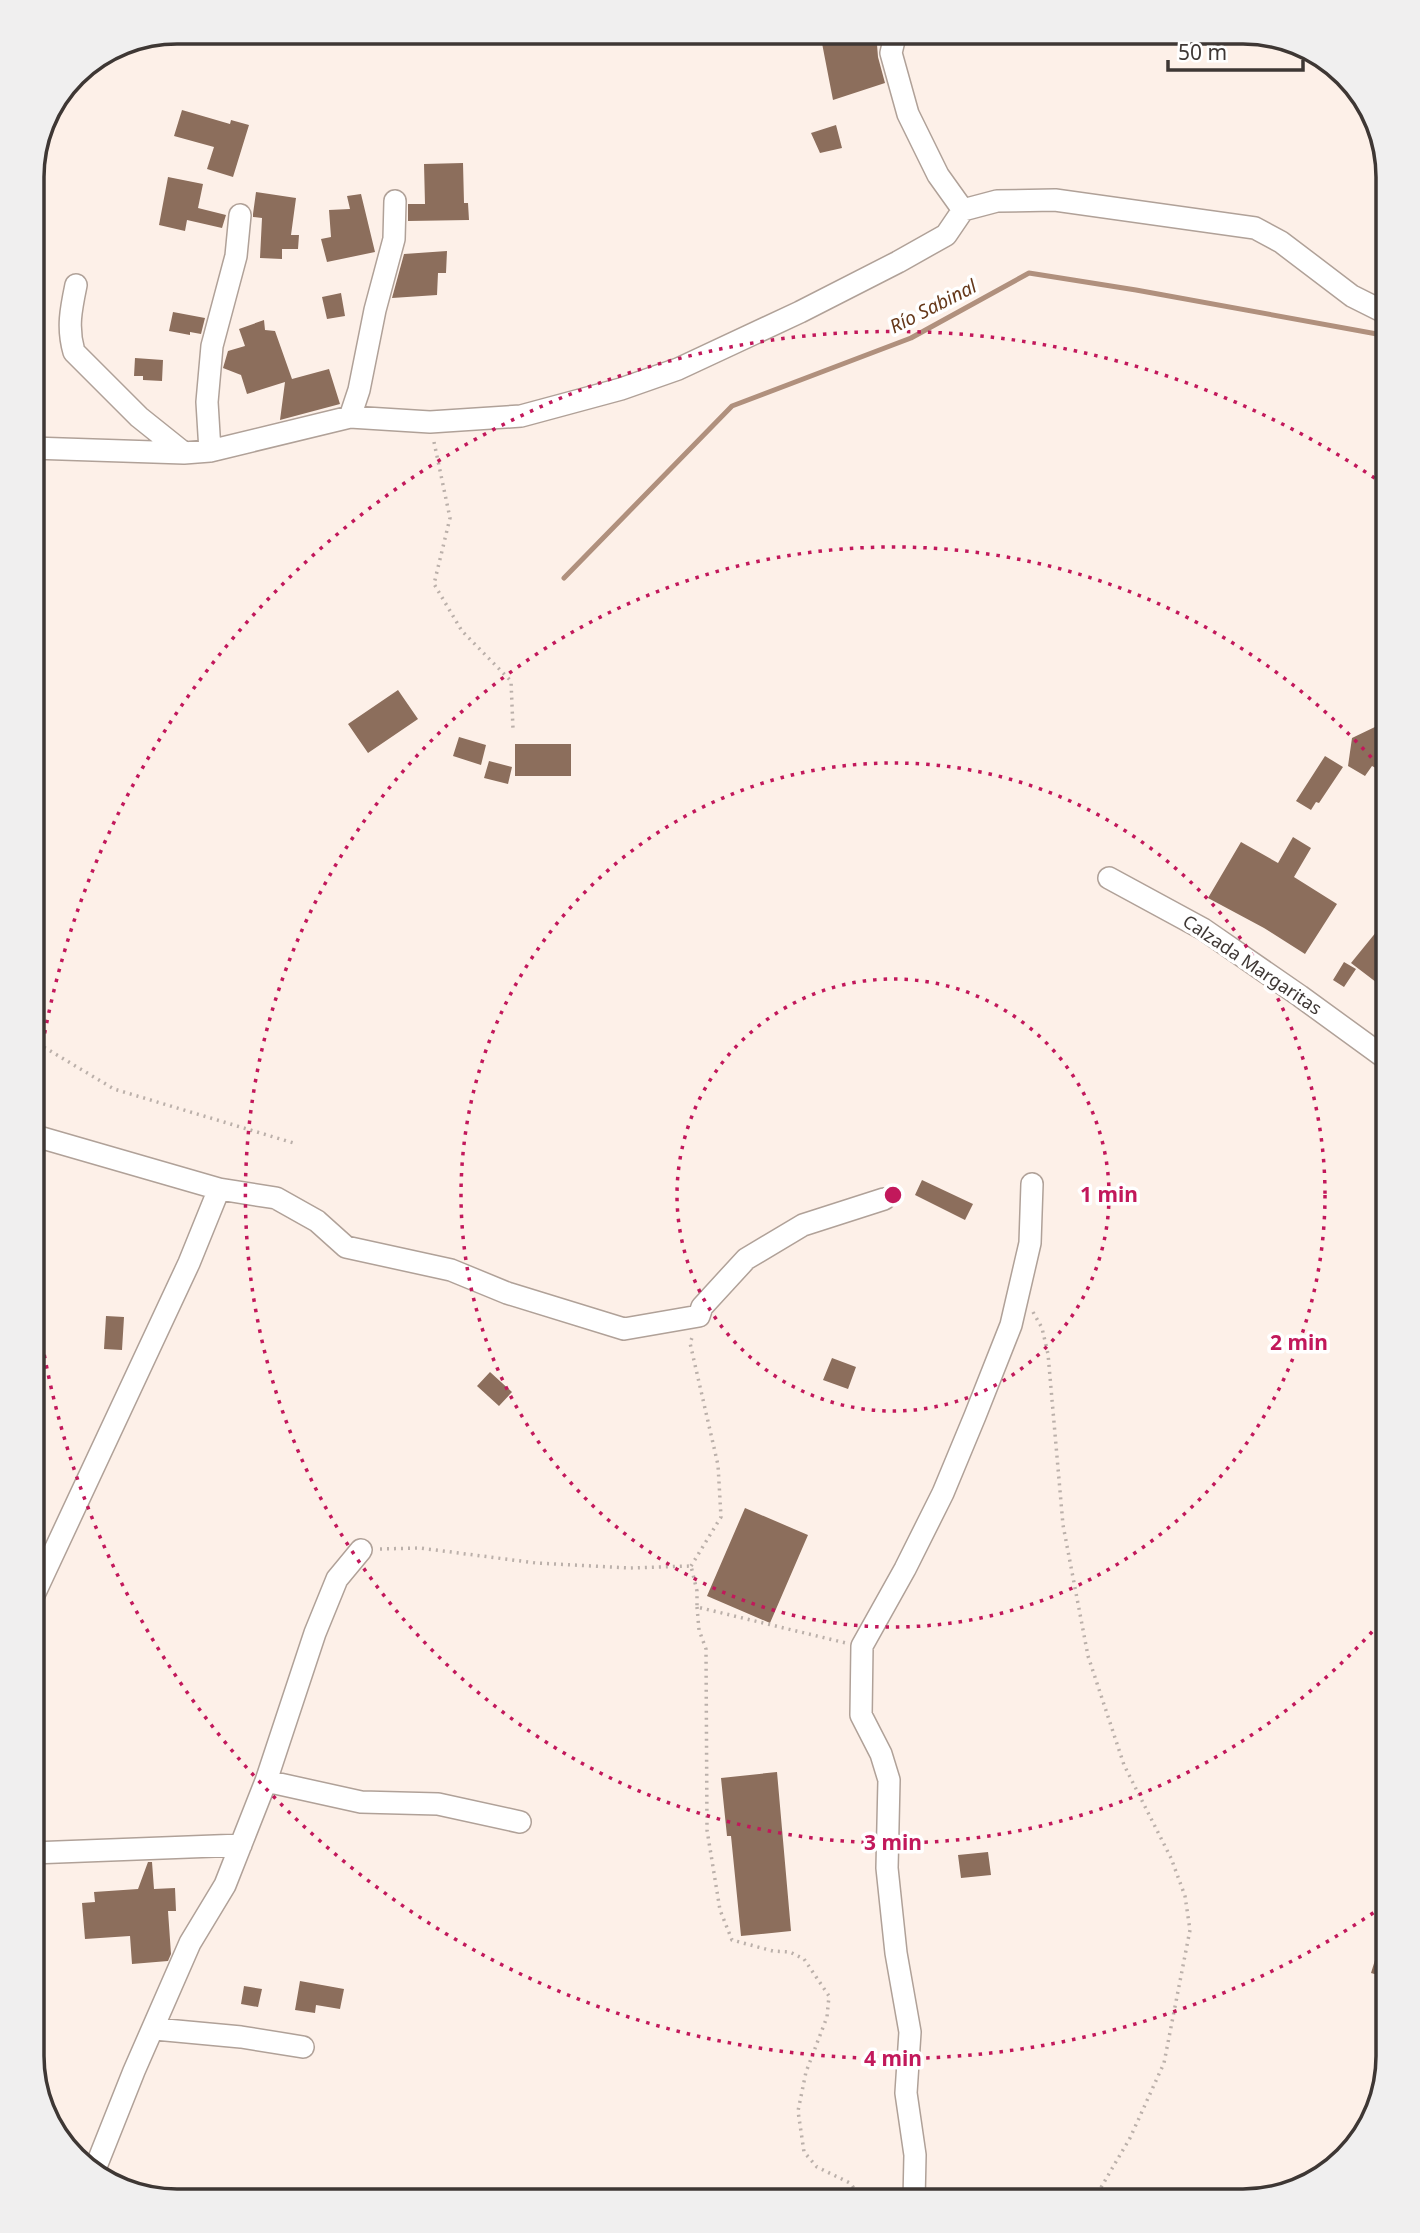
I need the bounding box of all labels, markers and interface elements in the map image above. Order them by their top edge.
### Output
scale bar [1168,28,1303,72]
text: 50 m [1178,38,1227,66]
water label: Río Sabinal [885,272,982,339]
street label: Calzada Margaritas [1178,909,1327,1020]
text: 1 min [1080,1180,1138,1208]
centre of rings [881,1183,905,1207]
text: 2 min [1270,1328,1328,1356]
text: 3 min [864,1828,922,1856]
text: 4 min [864,2044,922,2072]

